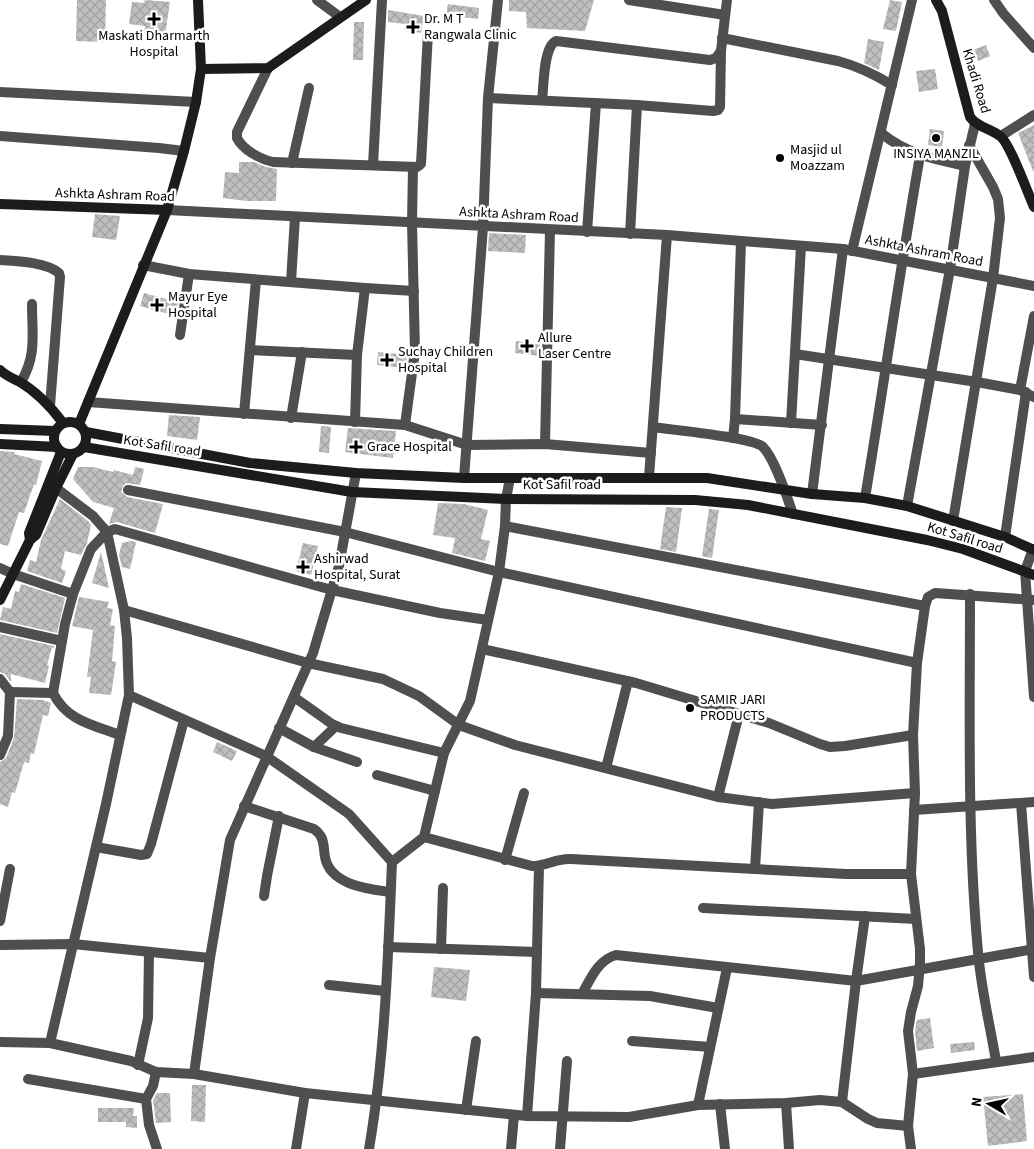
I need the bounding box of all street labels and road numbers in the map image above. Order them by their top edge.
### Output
street label: Khadi Road [957,46,995,116]
street label: Ashkta Ashram Road [55,183,175,207]
street label: Ashkta Ashram Road [459,202,579,228]
street label: Ashkta Ashram Road [863,230,985,272]
street label: Kot Safil road [122,430,202,462]
street label: Kot Safil road [523,475,601,495]
street label: Kot Safil road [925,517,1005,559]

